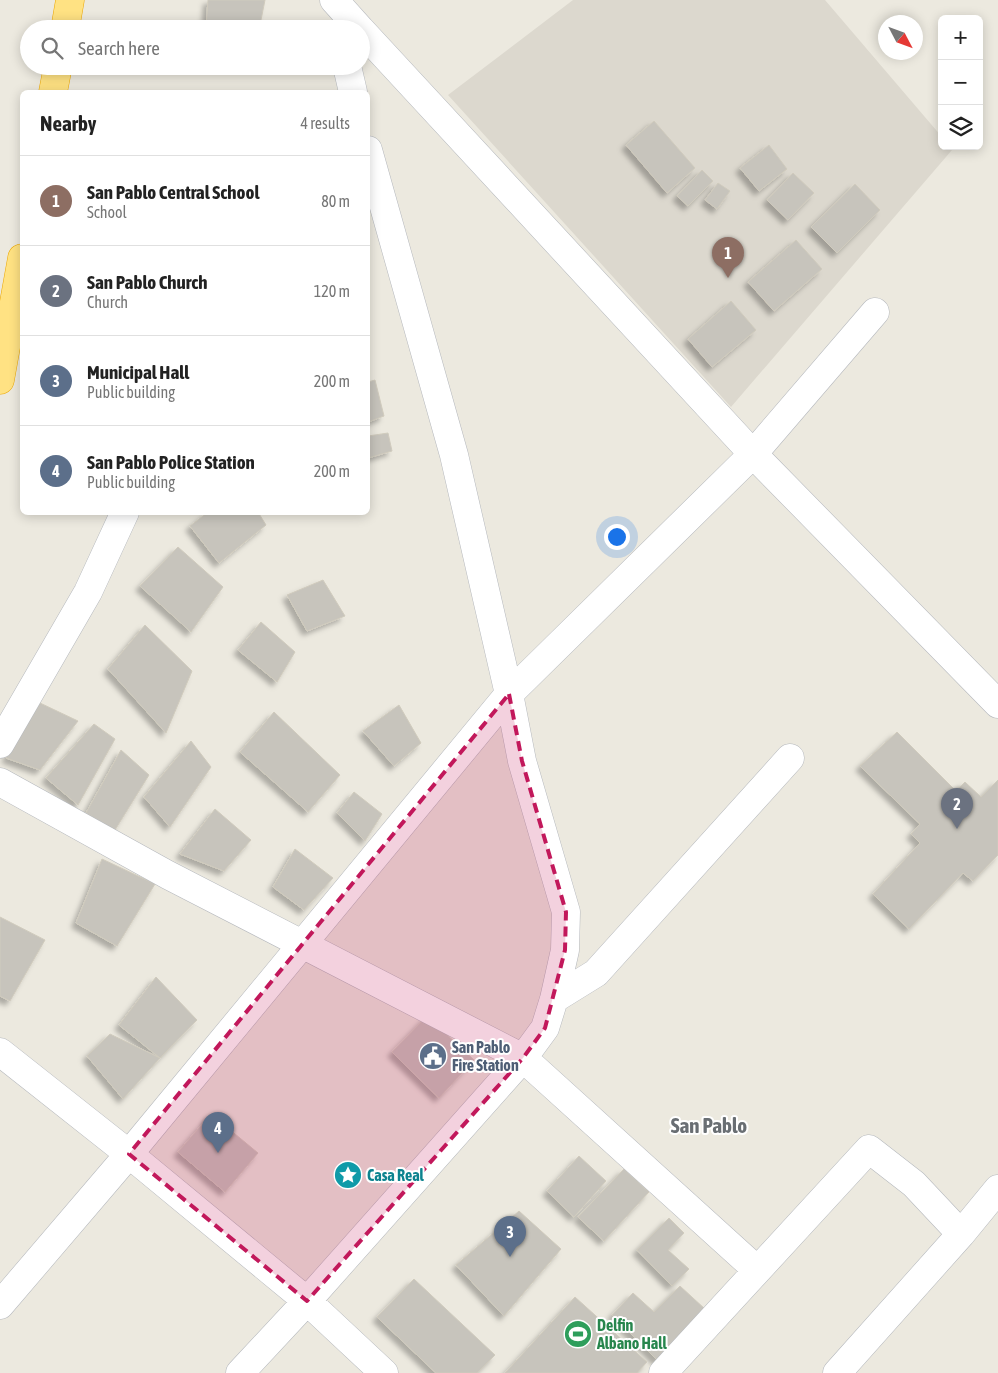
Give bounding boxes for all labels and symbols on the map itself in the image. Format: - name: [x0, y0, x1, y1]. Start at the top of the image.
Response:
- north arrow: [878, 15, 923, 60]
- pin: 1: [712, 237, 744, 278]
- your location: [604, 524, 630, 550]
- pin: 2: [941, 788, 973, 829]
- place label: San Pablo Fire Station: [452, 1038, 519, 1074]
- public building icon: San Pablo Fire Station: [418, 1041, 448, 1071]
- pin: 4: [202, 1112, 234, 1153]
- district label: San Pablo: [671, 1113, 747, 1137]
- place icon: Casa Real: [333, 1160, 363, 1190]
- place label: Casa Real: [367, 1166, 425, 1184]
- pin: 3: [494, 1216, 526, 1257]
- place label: Delfin Albano Hall: [596, 1316, 668, 1352]
- sports icon: Delfin Albano Hall: [563, 1319, 593, 1349]

